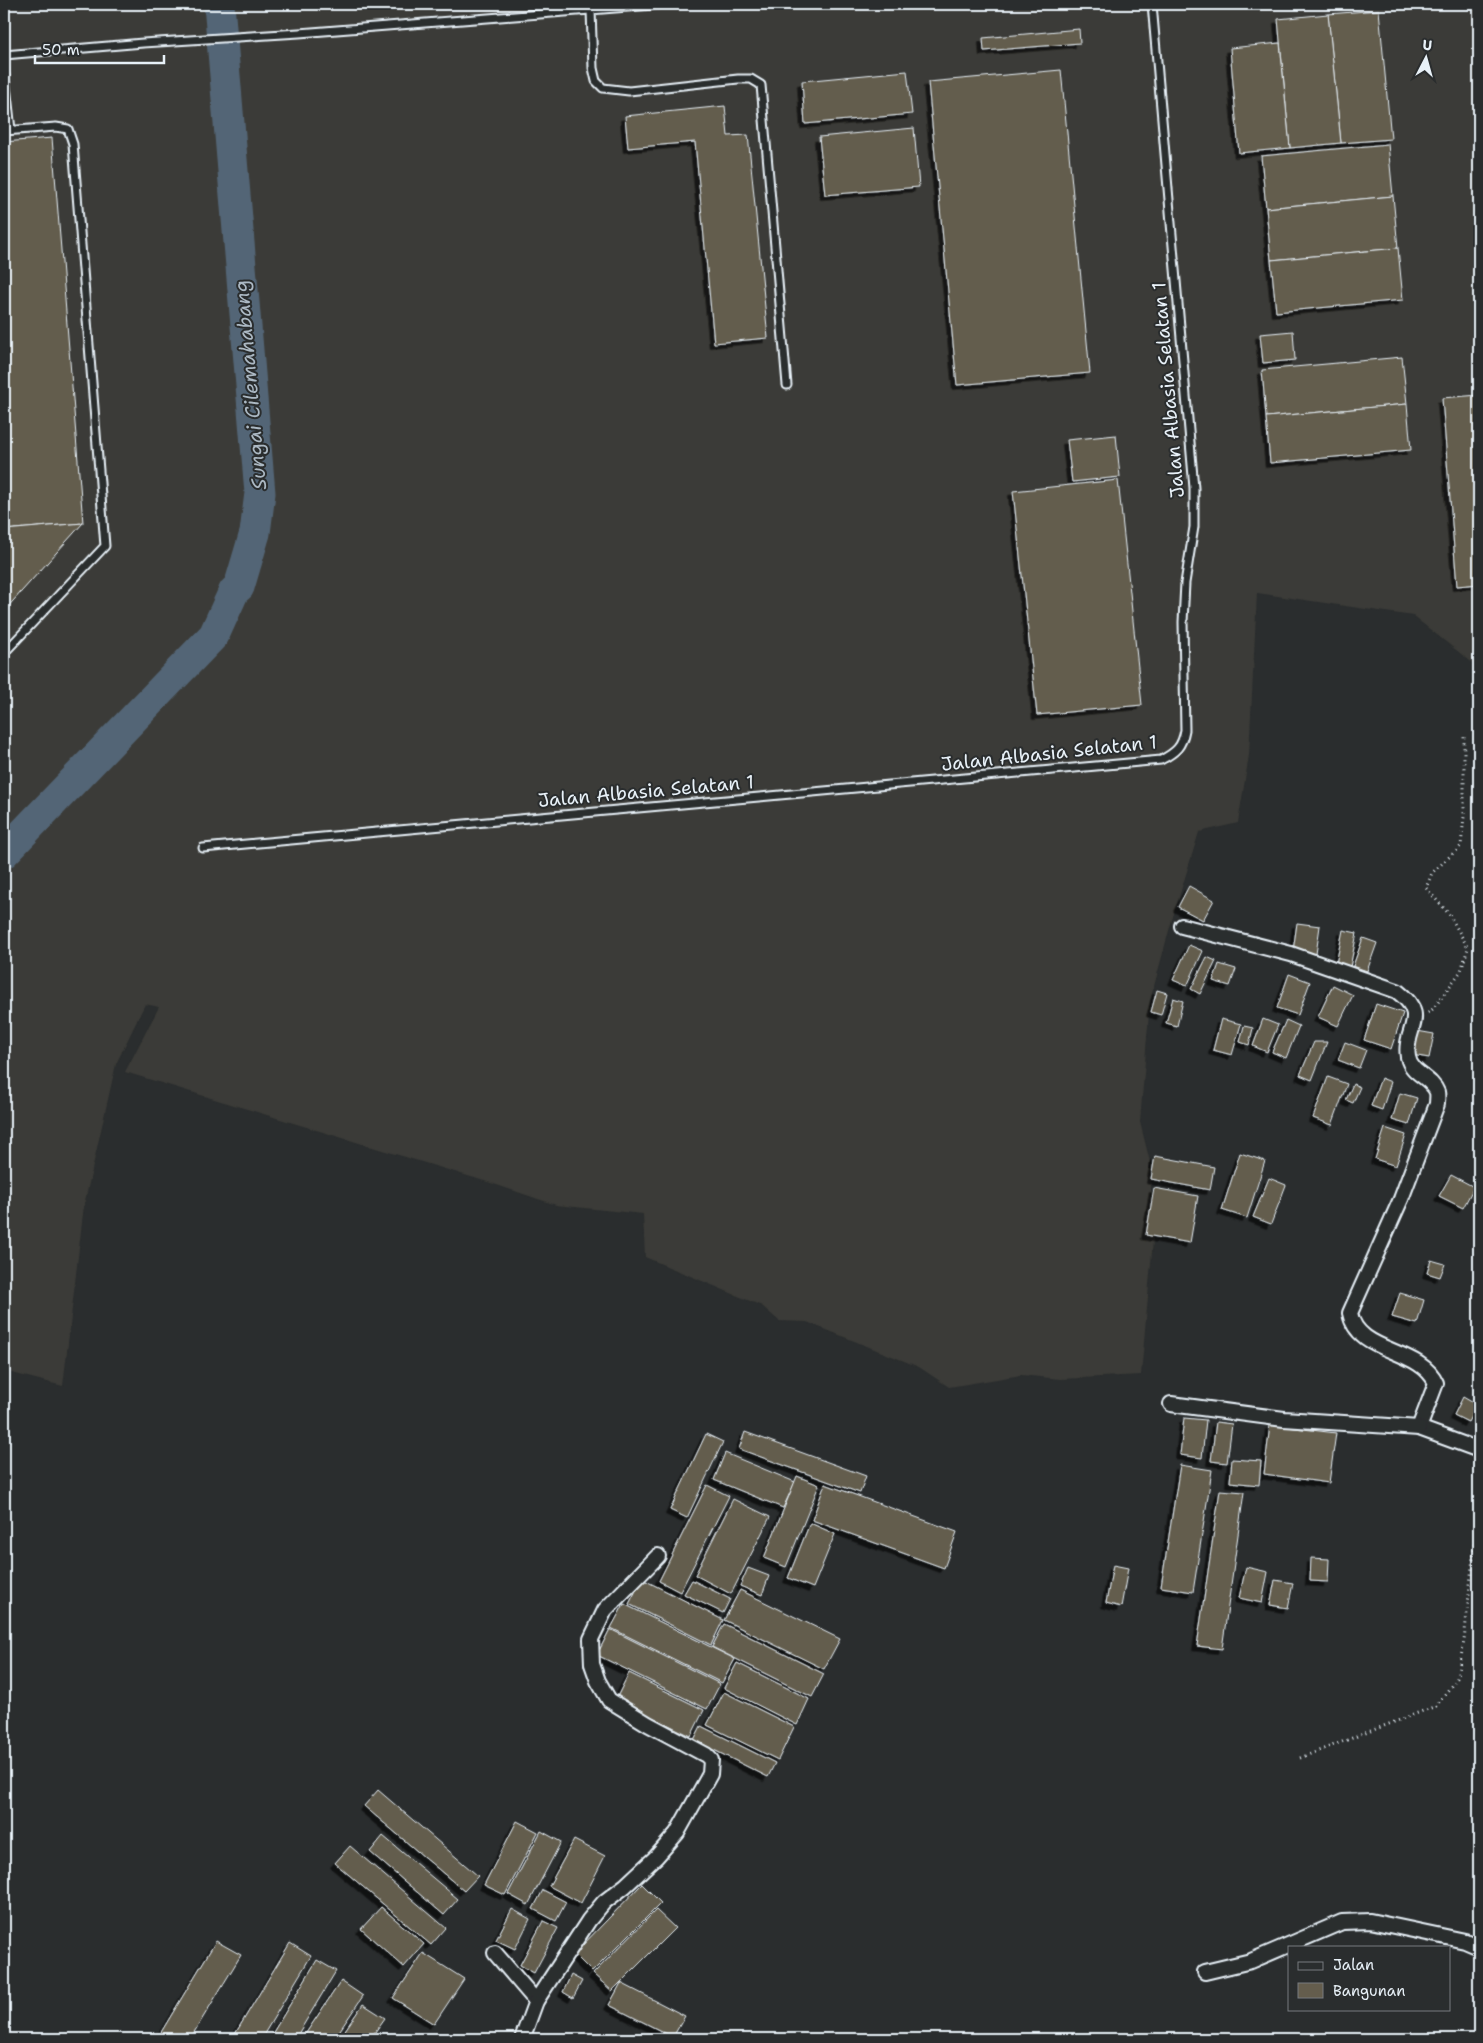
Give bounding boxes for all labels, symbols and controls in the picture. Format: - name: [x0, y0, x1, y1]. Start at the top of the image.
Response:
- scale bar: [35, 32, 164, 64]
- north arrow: [1400, 32, 1450, 82]
- text: U: [1422, 36, 1433, 55]
- text: 50 m: [42, 40, 80, 60]
- water label: Sungai Cilemahabang: [228, 279, 272, 491]
- street label: Jalan Albasia Selatan 1: [1146, 281, 1190, 499]
- street label: Jalan Albasia Selatan 1: [940, 729, 1158, 777]
- street label: Jalan Albasia Selatan 1: [537, 769, 755, 813]
- legend: [1288, 1946, 1450, 2010]
- text: Jalan: [1333, 1955, 1374, 1975]
- text: Bangunan: [1333, 1981, 1405, 2001]

